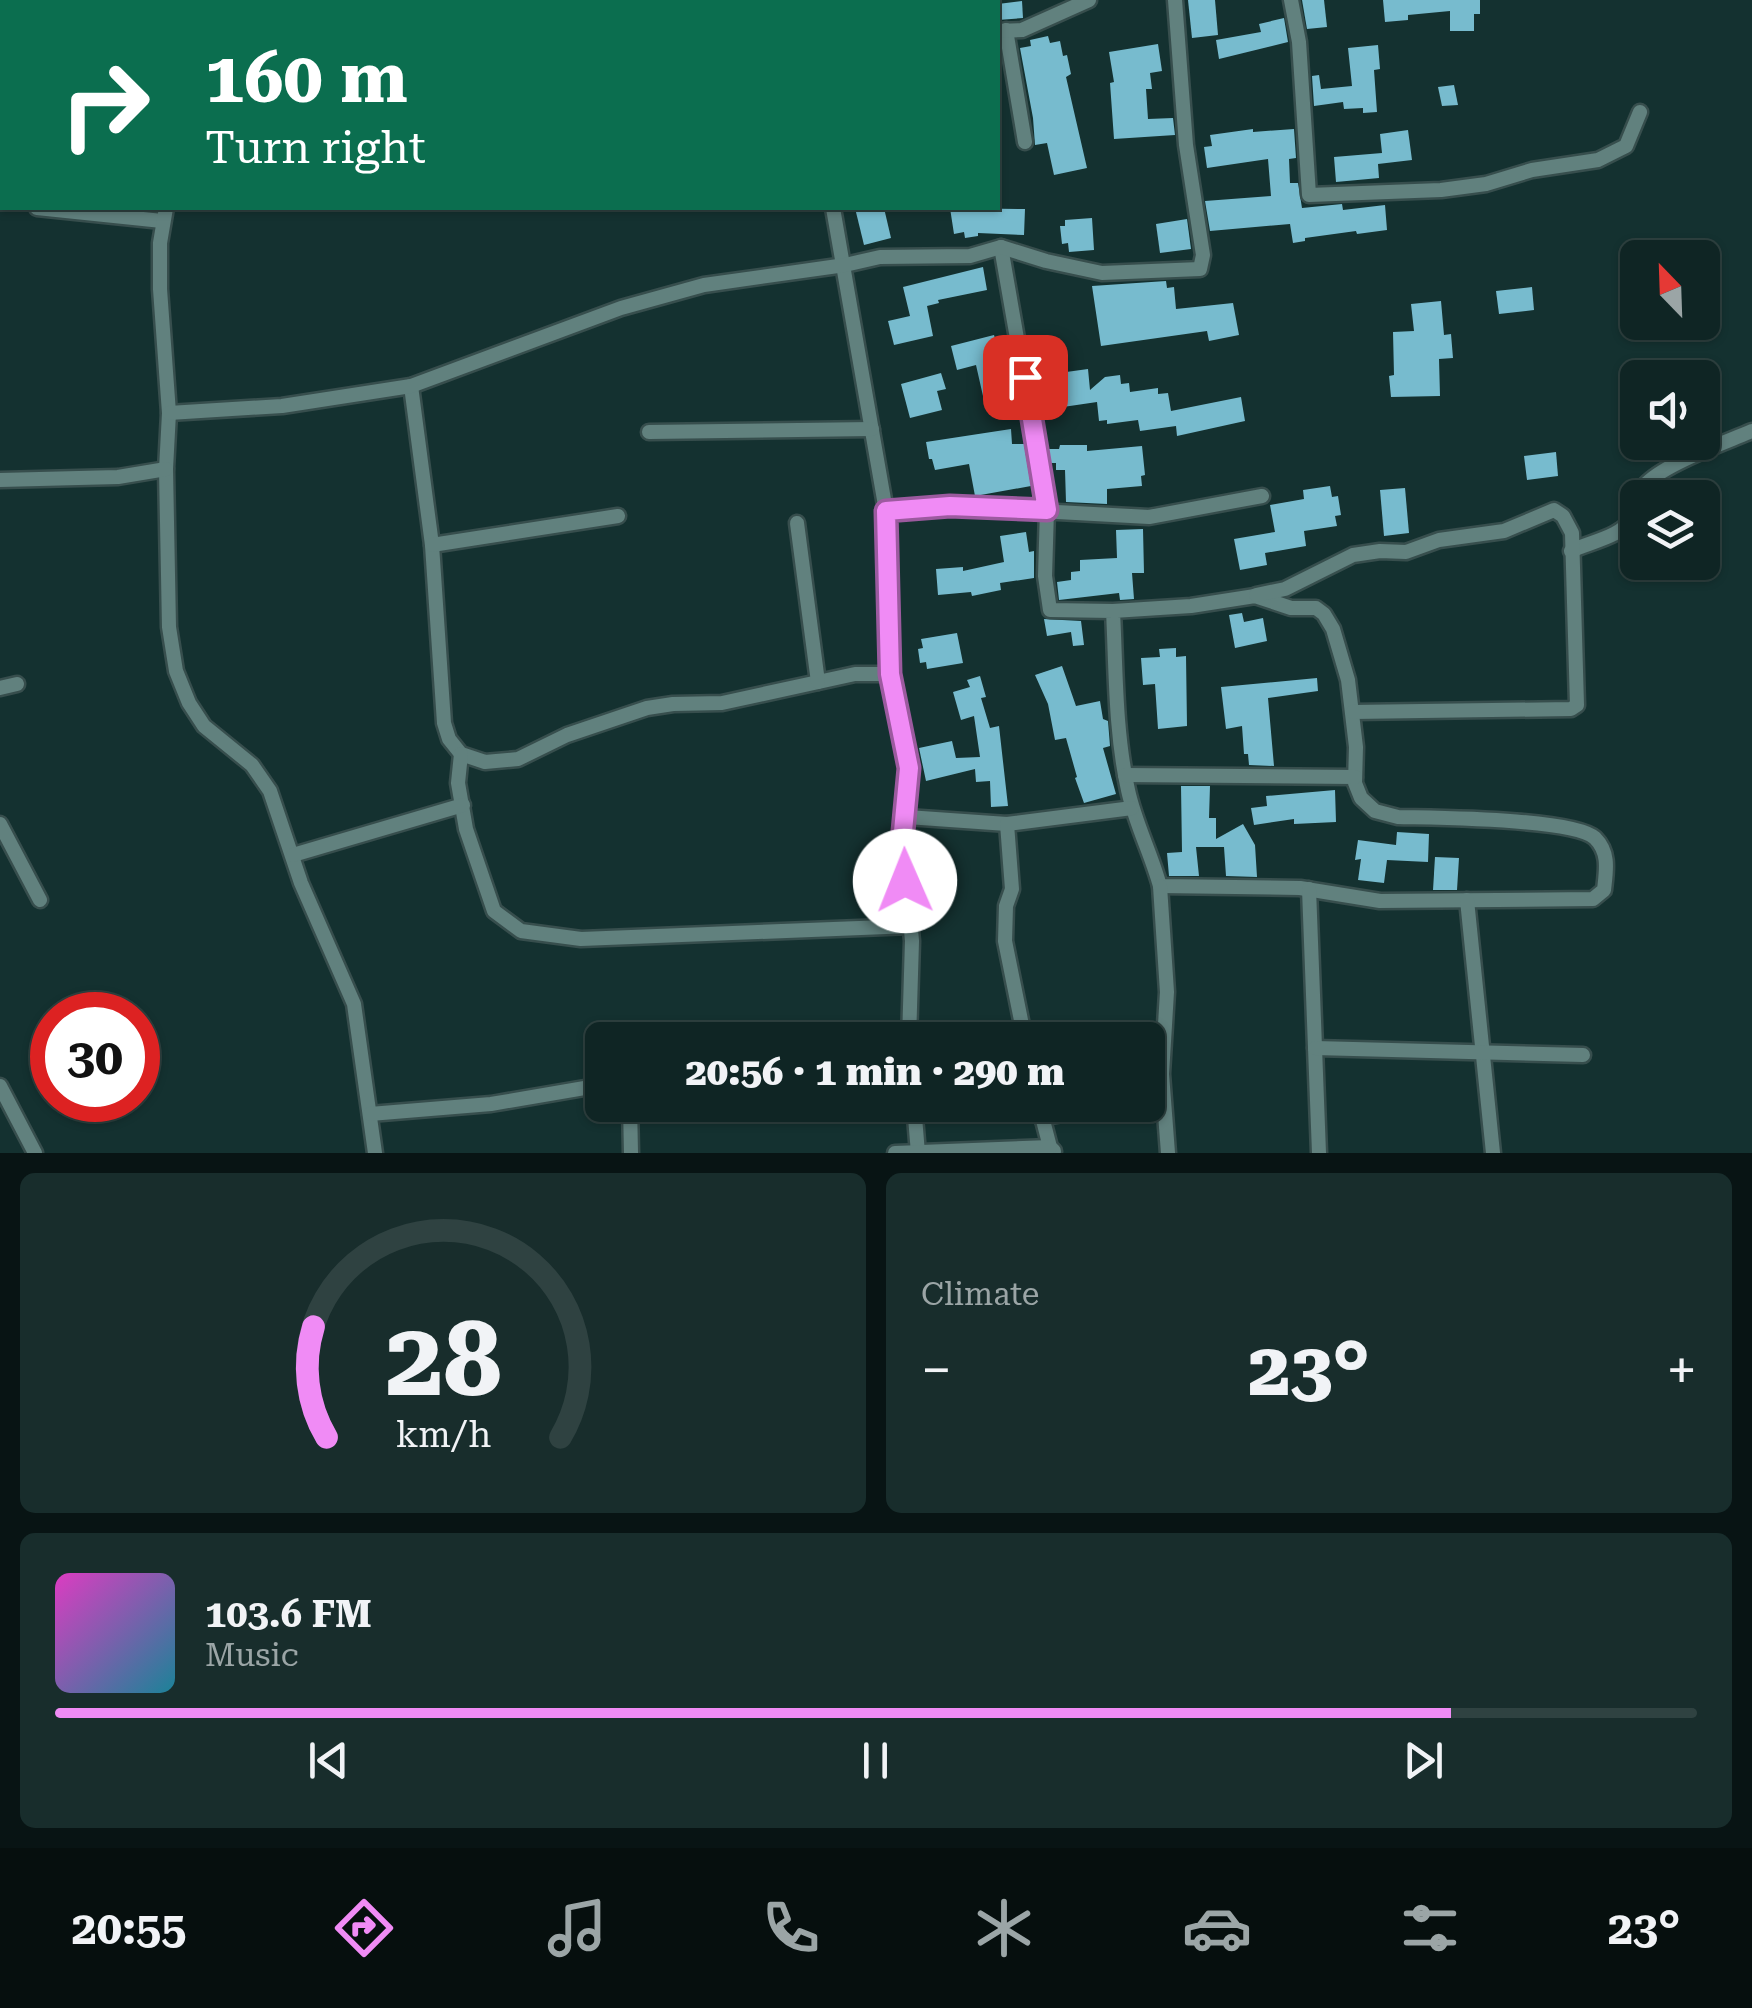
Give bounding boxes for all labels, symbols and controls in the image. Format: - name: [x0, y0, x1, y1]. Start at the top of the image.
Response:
- text: 160 m: [205, 37, 408, 119]
- icon: right: [40, 40, 170, 170]
- text: Turn right: [205, 121, 426, 174]
- north arrow: [1620, 240, 1720, 340]
- map controls: [1620, 240, 1720, 580]
- pin: [983, 335, 1068, 420]
- icon: arrive: [998, 350, 1053, 405]
- button: sound: [1620, 360, 1720, 460]
- button: layers: [1620, 480, 1720, 580]
- position arrow: [853, 829, 957, 933]
- speed limit sign: 30: [30, 992, 160, 1122]
- text: 20:56 · 1 min · 290 m: [685, 1050, 1065, 1094]
- text: Climate: [921, 1275, 1039, 1313]
- text: 28: [385, 1299, 501, 1420]
- text: 23°: [1248, 1325, 1370, 1413]
- text: −: [921, 1338, 952, 1402]
- text: +: [1666, 1338, 1697, 1402]
- text: km/h: [395, 1414, 491, 1456]
- text: 103.6 FM: [205, 1592, 372, 1636]
- text: Music: [205, 1636, 299, 1674]
- icon: previous: [301, 1733, 356, 1788]
- icon: pause: [848, 1733, 903, 1788]
- icon: next: [1396, 1733, 1451, 1788]
- icon: directions: [329, 1893, 399, 1963]
- icon: music: [542, 1893, 612, 1963]
- icon: phone: [756, 1893, 826, 1963]
- icon: climate: [969, 1893, 1039, 1963]
- icon: car: [1182, 1893, 1252, 1963]
- icon: filters: [1395, 1893, 1465, 1963]
- text: 20:55: [72, 1902, 186, 1955]
- text: 23°: [1608, 1902, 1680, 1955]

